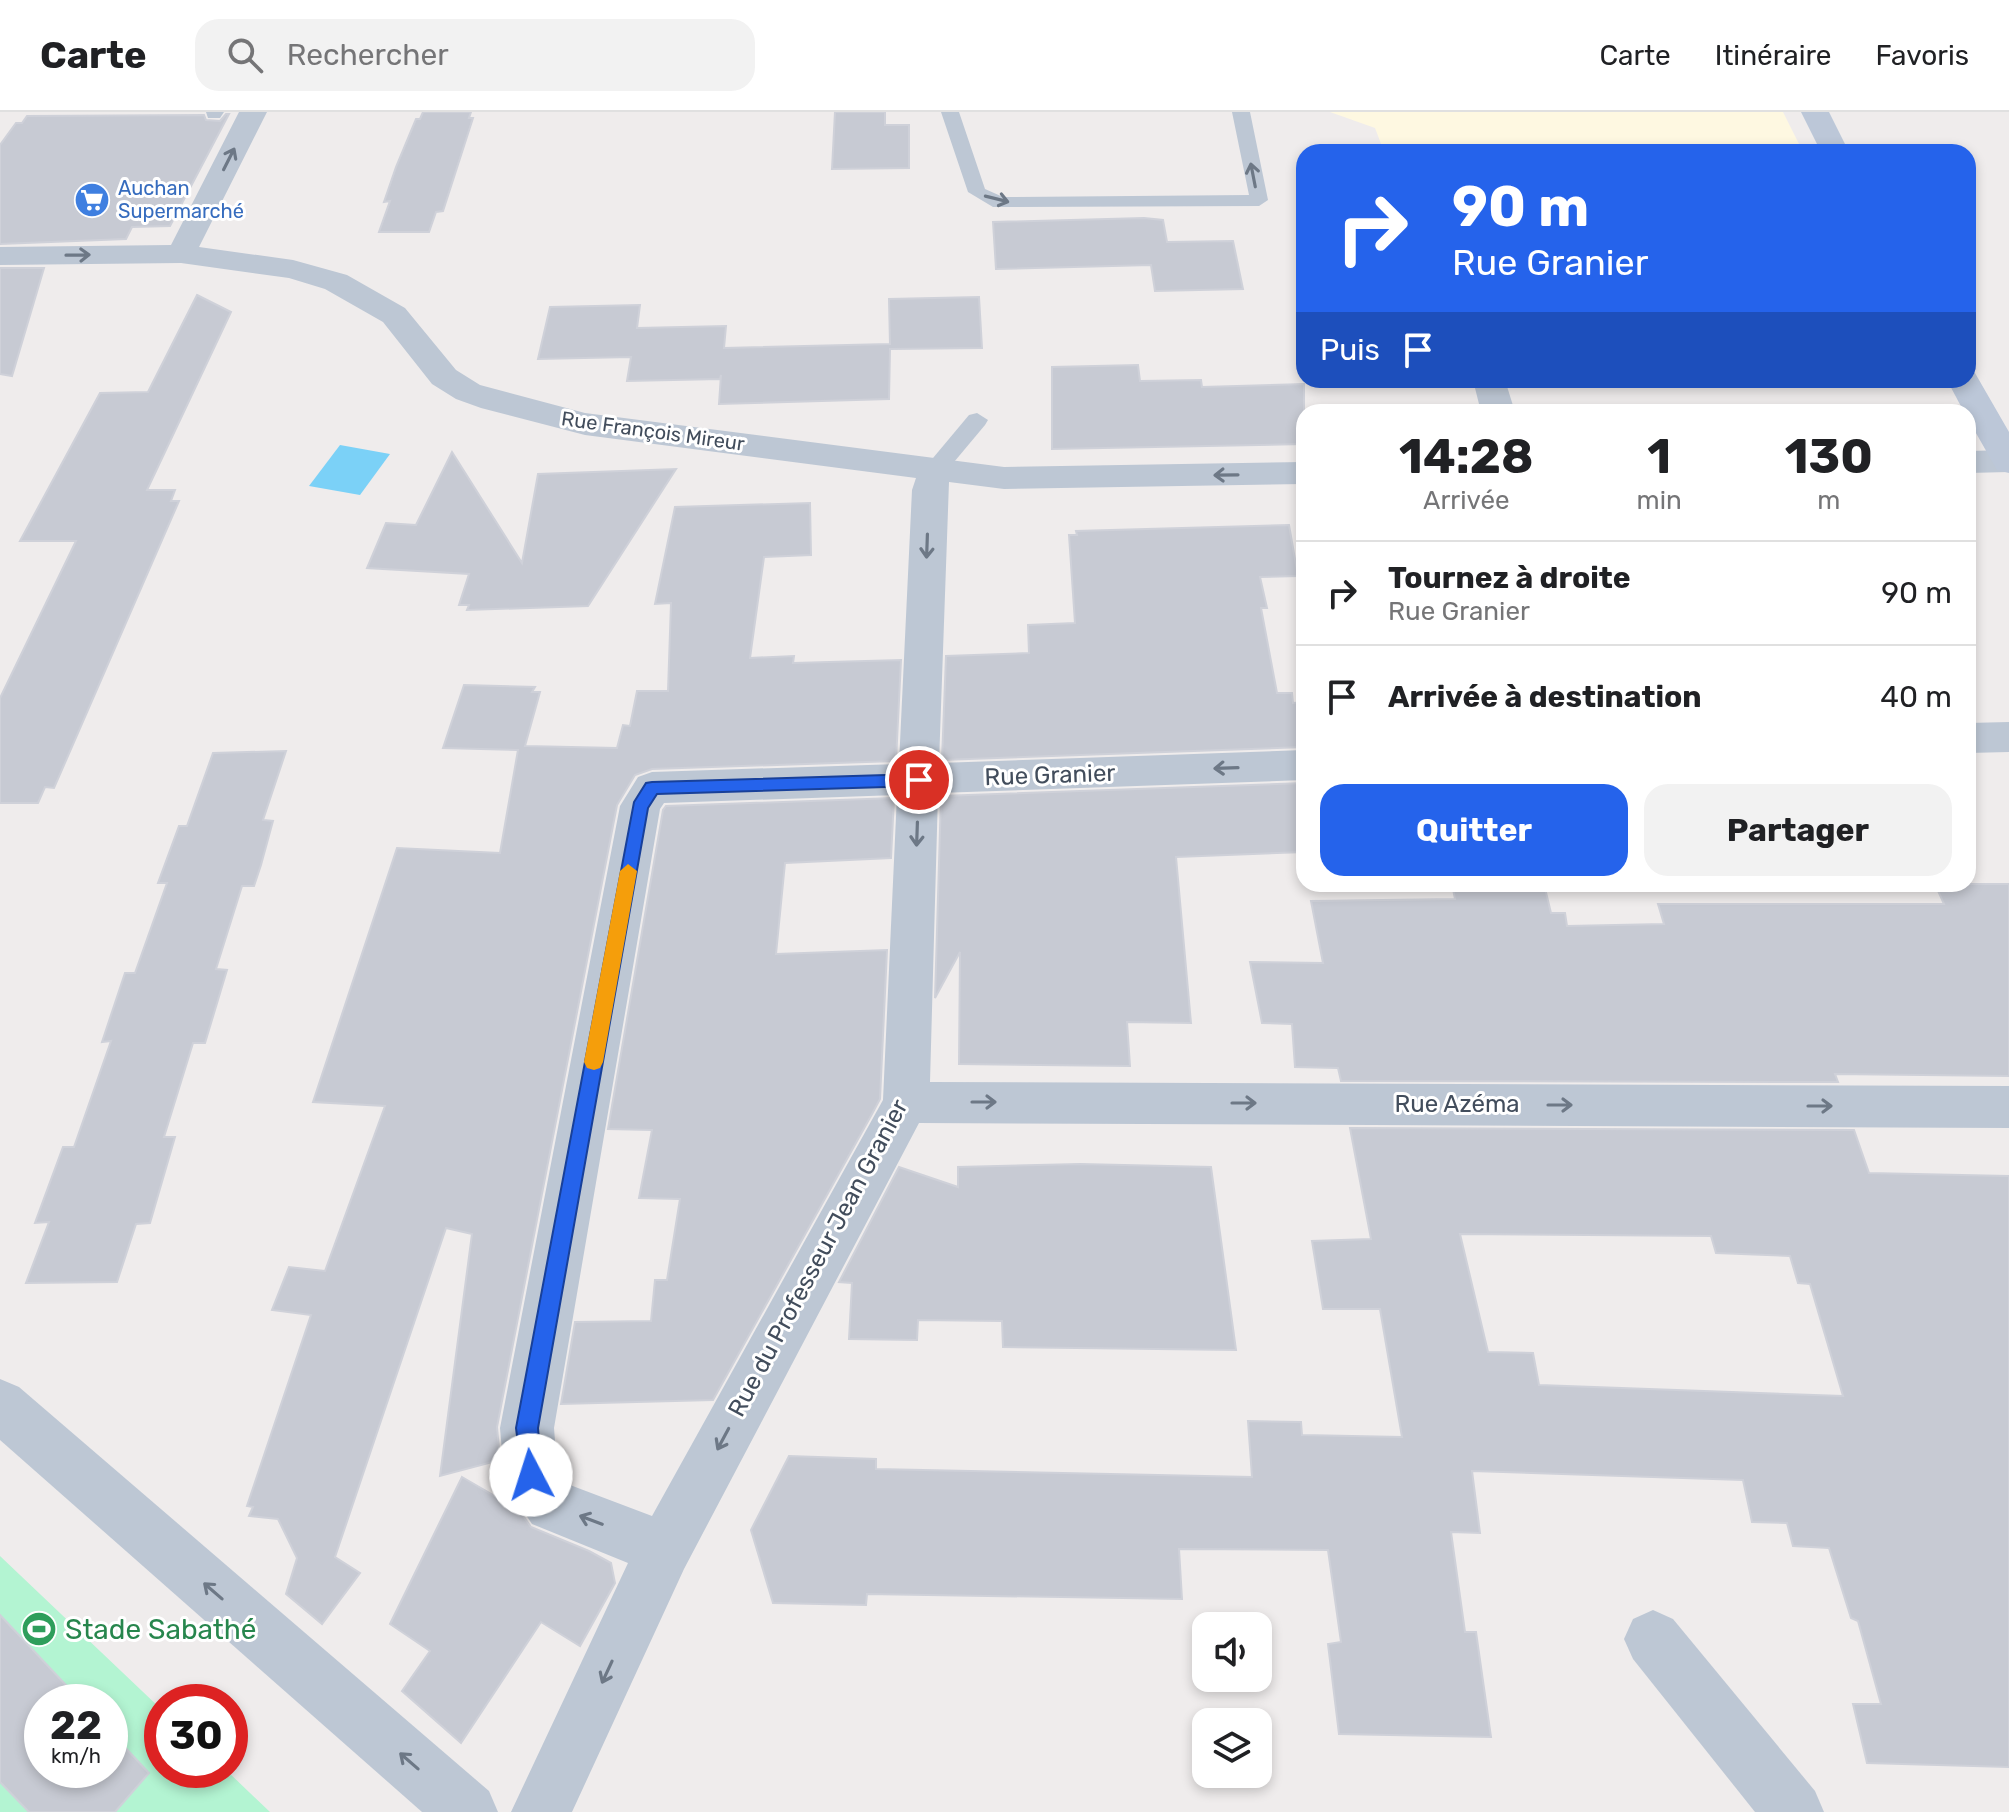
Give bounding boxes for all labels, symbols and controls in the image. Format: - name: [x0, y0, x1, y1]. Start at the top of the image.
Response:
- search box: [195, 19, 755, 91]
- text: Carte: [40, 32, 147, 78]
- icon: search: [223, 33, 267, 77]
- text: Rechercher: [287, 37, 449, 73]
- text: Carte: [1599, 39, 1671, 72]
- text: Itinéraire: [1715, 39, 1832, 72]
- text: Favoris: [1876, 39, 1969, 72]
- one-way arrow: [222, 147, 237, 171]
- one-way arrow: [1245, 163, 1260, 188]
- text: 90 m: [1452, 174, 1589, 240]
- place label: Auchan Supermarché: [118, 176, 244, 223]
- icon: right: [1320, 176, 1424, 280]
- supermarket icon: Auchan Supermarché: [73, 181, 111, 219]
- one-way arrow: [984, 192, 1009, 207]
- text: Rue Granier: [1452, 241, 1648, 284]
- one-way arrow: [64, 247, 91, 263]
- icon: arrive: [1396, 328, 1440, 372]
- text: Puis: [1320, 332, 1380, 368]
- street label: Rue François Mireur: [560, 406, 746, 456]
- text: 14:28: [1399, 428, 1533, 485]
- text: 1: [1647, 428, 1671, 485]
- text: 130: [1785, 428, 1873, 485]
- one-way arrow: [1213, 467, 1240, 482]
- text: Arrivée: [1423, 485, 1510, 516]
- text: min: [1637, 485, 1682, 516]
- text: m: [1817, 485, 1840, 516]
- one-way arrow: [919, 532, 934, 559]
- text: Tournez à droite: [1388, 560, 1631, 596]
- icon: right: [1320, 571, 1364, 615]
- text: 90 m: [1881, 575, 1952, 611]
- text: Rue Granier: [1388, 596, 1530, 627]
- icon: arrive: [1320, 675, 1364, 719]
- text: Arrivée à destination: [1388, 679, 1702, 715]
- text: 40 m: [1880, 679, 1952, 715]
- pin: [885, 746, 953, 814]
- icon: arrive: [897, 758, 941, 802]
- street label: Rue Granier: [984, 759, 1116, 791]
- one-way arrow: [1213, 760, 1240, 775]
- button: Quitter: [1320, 784, 1628, 876]
- button: Partager: [1644, 784, 1952, 876]
- one-way arrow: [910, 820, 925, 847]
- street label: Rue Azéma: [1394, 1090, 1520, 1118]
- one-way arrow: [970, 1094, 997, 1110]
- street label: Rue du Professeur Jean Granier: [722, 1095, 914, 1421]
- one-way arrow: [1230, 1095, 1257, 1111]
- one-way arrow: [1546, 1097, 1573, 1113]
- one-way arrow: [1806, 1098, 1833, 1114]
- one-way arrow: [715, 1427, 731, 1450]
- position arrow: [489, 1433, 573, 1517]
- one-way arrow: [579, 1512, 604, 1527]
- one-way arrow: [203, 1582, 224, 1600]
- sports icon: Stade Sabathé: [20, 1610, 58, 1648]
- map controls: [1192, 1612, 1272, 1788]
- button: sound: [1192, 1612, 1272, 1692]
- place label: Stade Sabathé: [65, 1613, 257, 1646]
- one-way arrow: [599, 1659, 614, 1683]
- speed limit sign: 30: [144, 1684, 248, 1788]
- text: 22: [50, 1702, 102, 1749]
- button: layers: [1192, 1708, 1272, 1788]
- text: km/h: [51, 1744, 101, 1768]
- one-way arrow: [400, 1752, 420, 1770]

